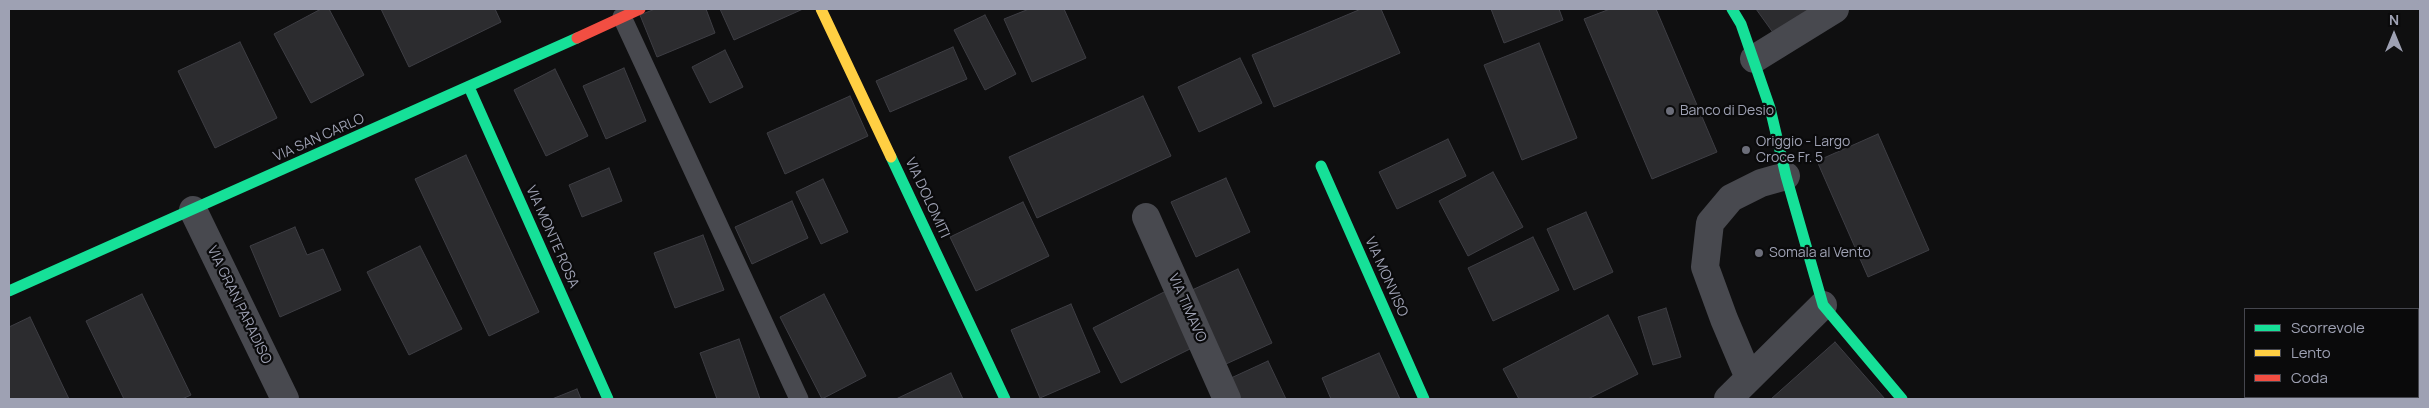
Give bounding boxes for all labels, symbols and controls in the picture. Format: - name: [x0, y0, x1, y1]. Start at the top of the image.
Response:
- north arrow: [2369, 10, 2419, 60]
- text: N: [2389, 10, 2399, 29]
- place label: Banco di Desio: [1680, 103, 1774, 119]
- marker: Banco di Desio: [1664, 105, 1676, 117]
- street label: VIA SAN CARLO: [271, 110, 367, 166]
- place label: Origgio - Largo Croce Fr. 5: [1756, 134, 1850, 166]
- marker: Origgio - Largo Croce Fr. 5: [1740, 144, 1752, 156]
- street label: VIA DOLOMITI: [901, 155, 953, 241]
- street label: VIA MONTE ROSA: [522, 183, 582, 291]
- street label: VIA MONVISO: [1361, 235, 1411, 319]
- street label: VIA GRAN PARADISO: [203, 243, 275, 367]
- place label: Somala al Vento: [1769, 245, 1871, 261]
- marker: Somala al Vento: [1753, 247, 1765, 259]
- street label: VIA TIMAVO: [1164, 271, 1210, 345]
- legend: [2244, 308, 2419, 398]
- text: Scorrevole: [2291, 317, 2365, 338]
- text: Lento: [2291, 342, 2331, 363]
- text: Coda: [2291, 367, 2328, 388]

